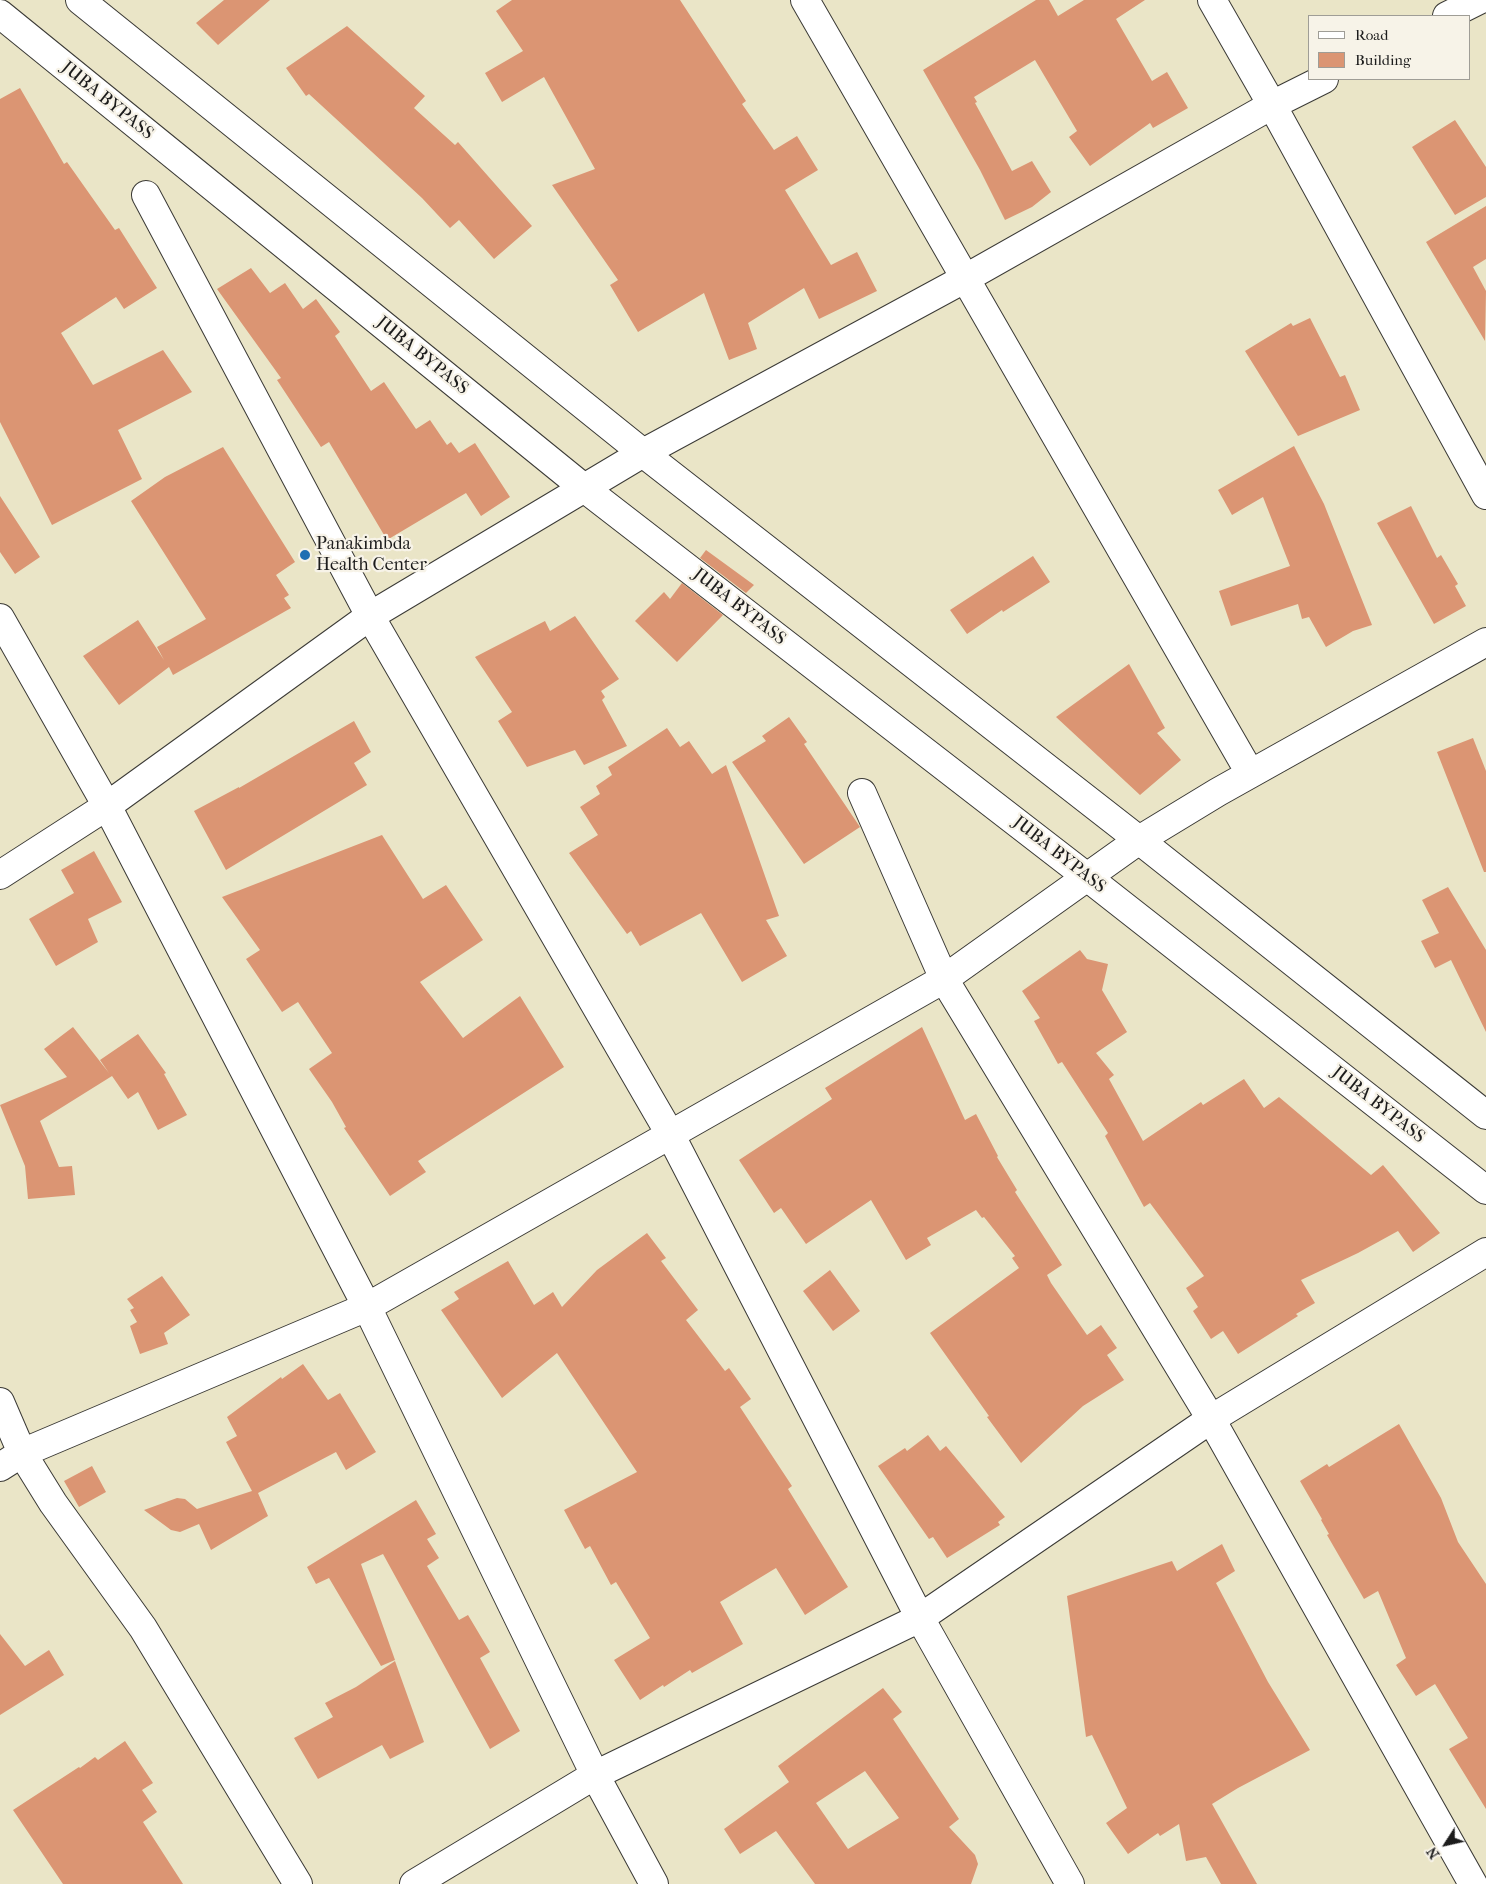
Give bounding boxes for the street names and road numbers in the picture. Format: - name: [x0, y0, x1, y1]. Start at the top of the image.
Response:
- street label: JUBA BYPASS: [56, 57, 158, 145]
- street label: JUBA BYPASS: [371, 312, 473, 400]
- street label: JUBA BYPASS: [688, 564, 790, 650]
- street label: JUBA BYPASS: [1008, 812, 1110, 898]
- street label: JUBA BYPASS: [1327, 1062, 1429, 1148]

